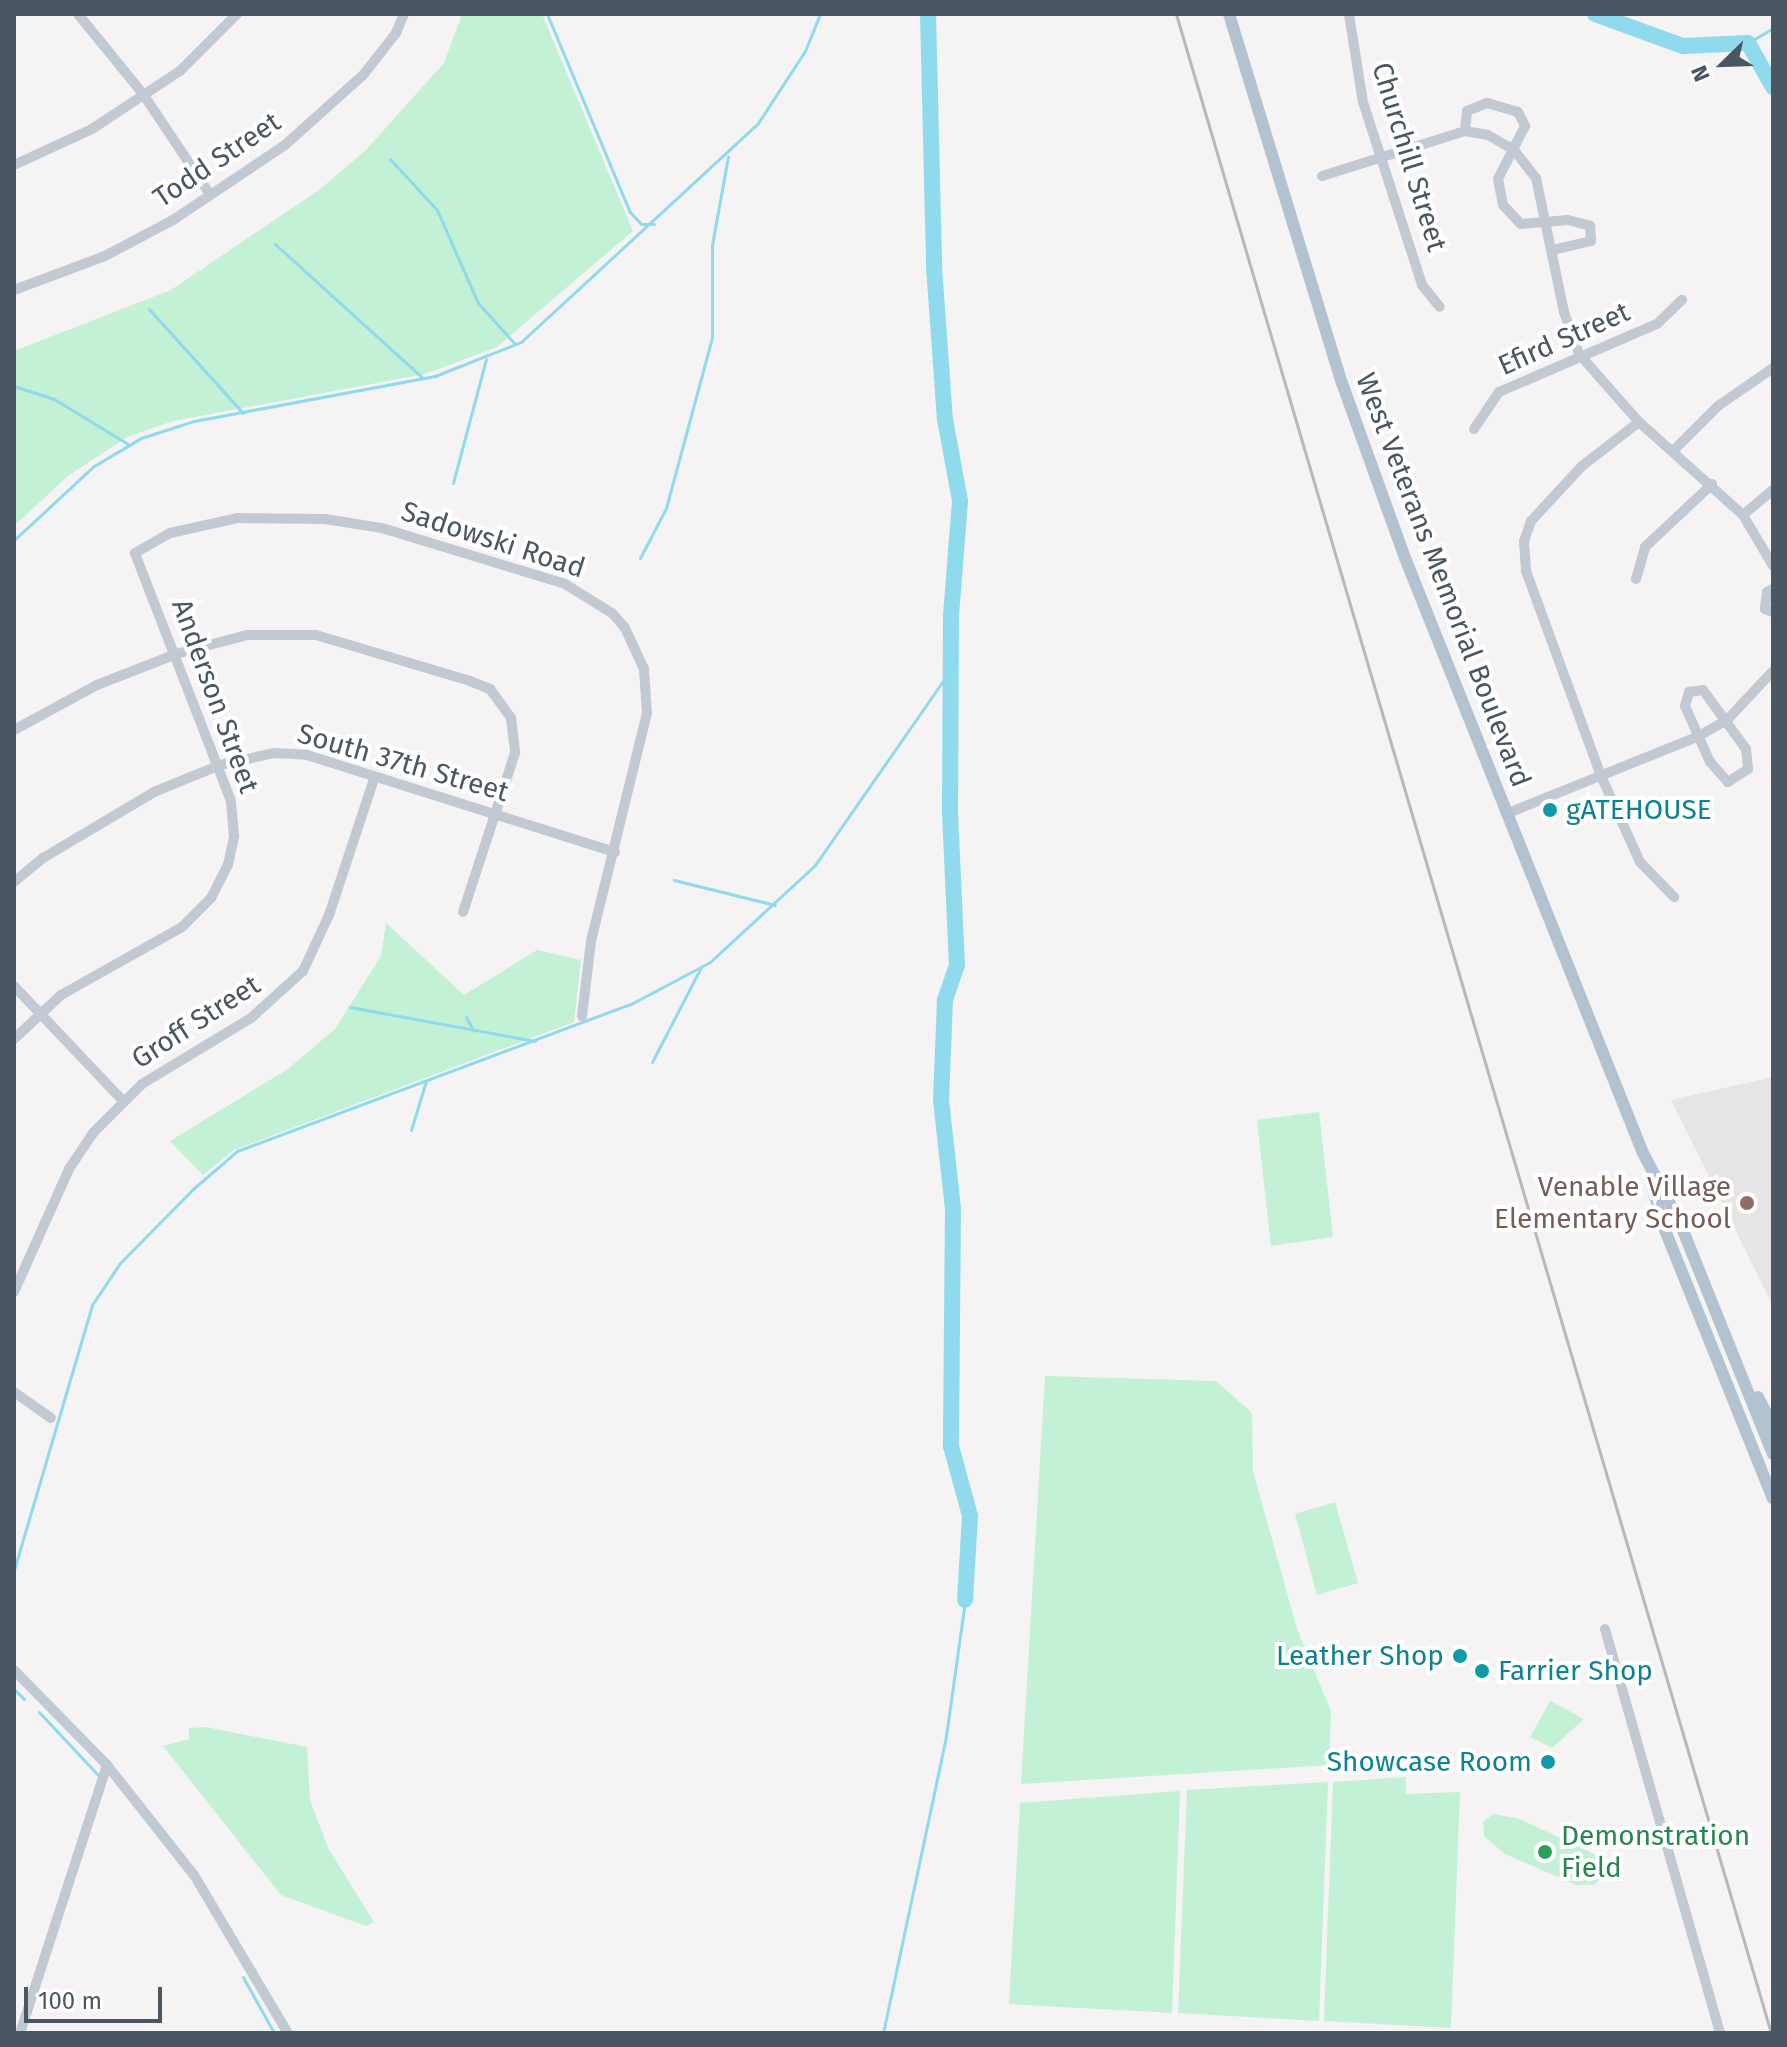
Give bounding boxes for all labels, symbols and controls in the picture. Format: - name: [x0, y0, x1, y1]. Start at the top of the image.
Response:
- north arrow: [1683, 24, 1763, 104]
- street label: Churchill Street: [1364, 59, 1454, 255]
- text: N: [1685, 62, 1716, 86]
- street label: Todd Street: [147, 105, 287, 215]
- street label: Efird Street: [1493, 295, 1635, 383]
- street label: West Veterans Memorial Boulevard: [1348, 368, 1538, 792]
- street label: Sadowski Road: [397, 495, 589, 585]
- street label: Anderson Street: [164, 594, 266, 798]
- street label: South 37th Street: [294, 717, 512, 809]
- place label: gATEHOUSE: [1566, 793, 1712, 827]
- marker: gATEHOUSE: [1541, 801, 1559, 819]
- street label: Groff Street: [126, 968, 266, 1076]
- place label: Venable Village Elementary School: [1494, 1170, 1731, 1236]
- marker: Venable Village Elementary School: [1738, 1194, 1756, 1212]
- place label: Leather Shop: [1276, 1639, 1444, 1673]
- marker: Leather Shop: [1451, 1647, 1469, 1665]
- place label: Farrier Shop: [1498, 1654, 1653, 1688]
- marker: Farrier Shop: [1473, 1662, 1491, 1680]
- place label: Showcase Room: [1327, 1745, 1532, 1779]
- marker: Showcase Room: [1539, 1753, 1557, 1771]
- place label: Demonstration Field: [1561, 1819, 1750, 1885]
- marker: Demonstration Field: [1536, 1843, 1554, 1861]
- scale bar: [28, 1971, 166, 2021]
- text: 100 m: [38, 1987, 102, 2015]

